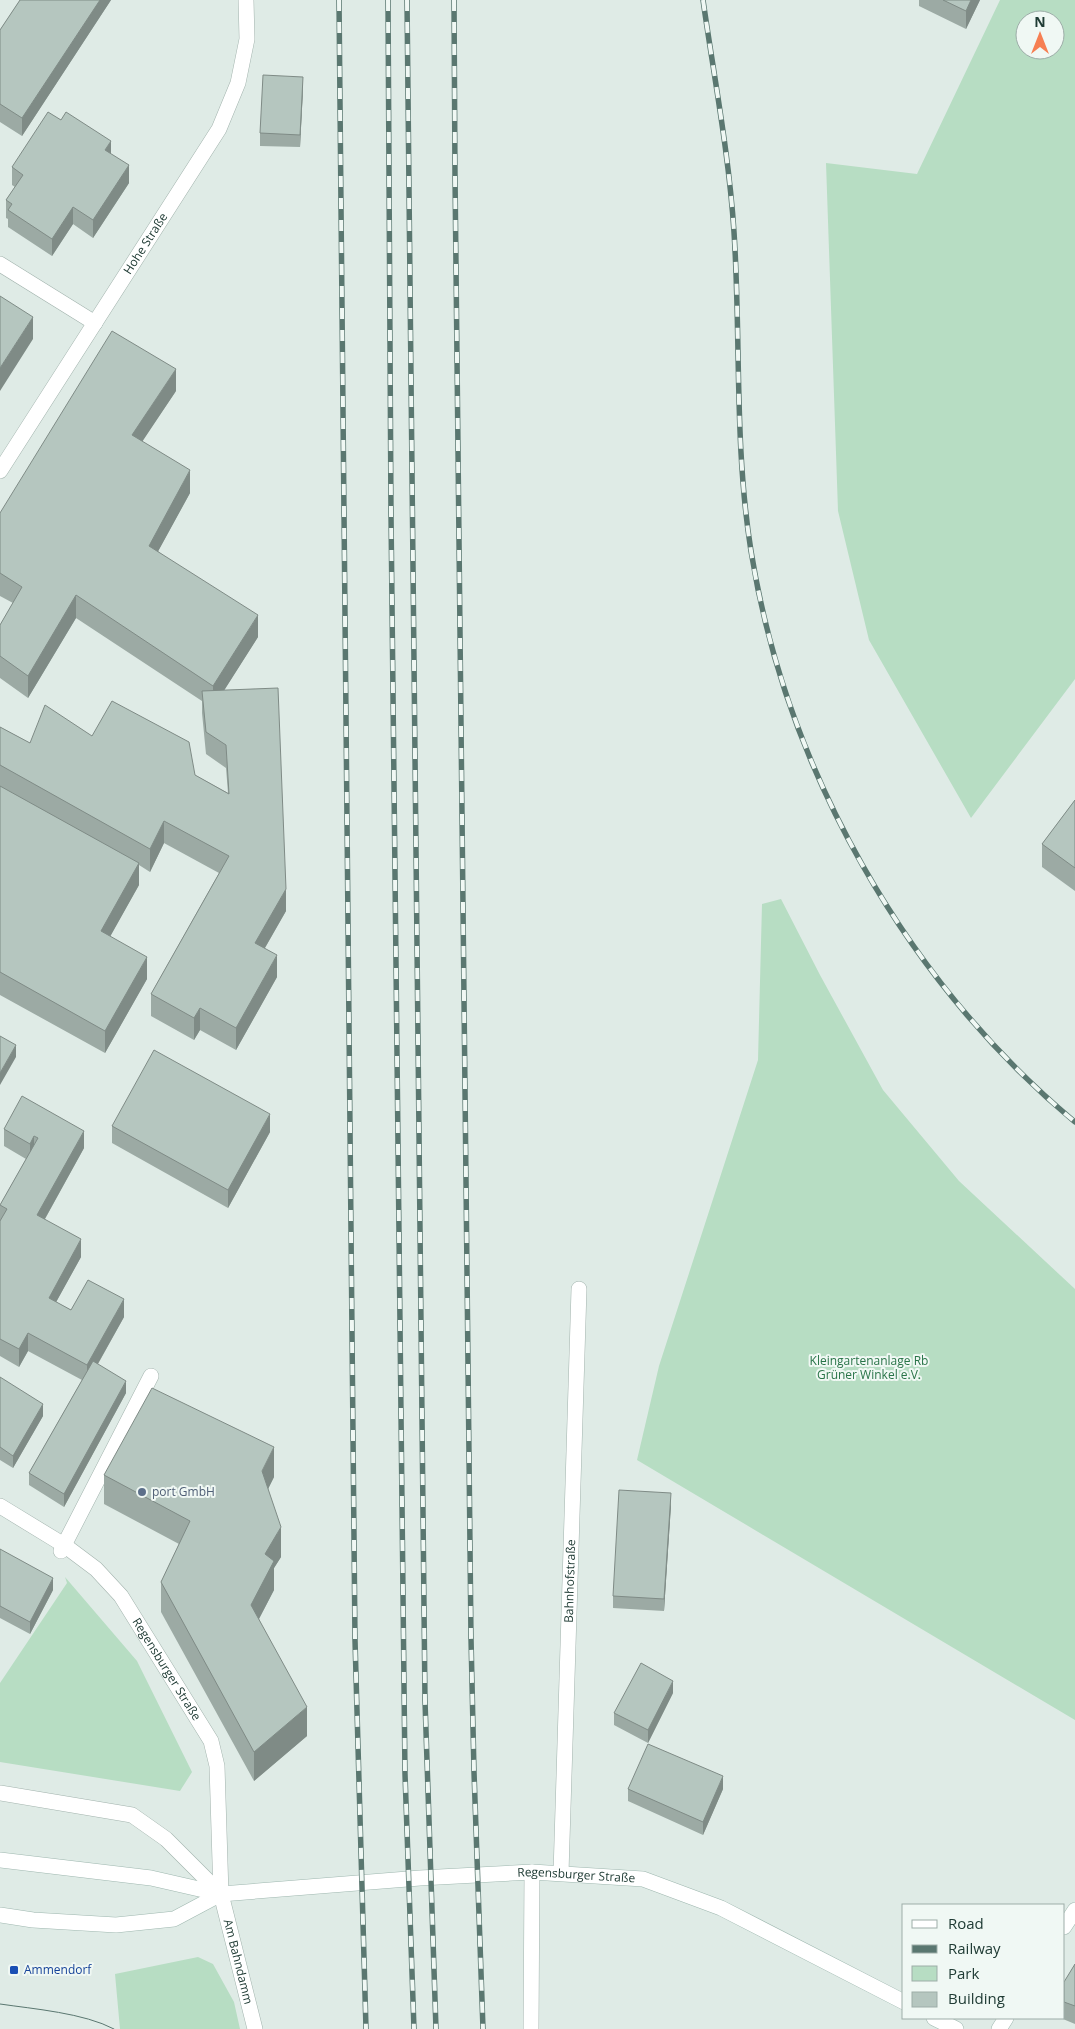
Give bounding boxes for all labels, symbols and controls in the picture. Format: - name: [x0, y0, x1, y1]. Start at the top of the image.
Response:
- north arrow: [1015, 10, 1065, 60]
- text: N: [1034, 12, 1046, 31]
- street label: Hohe Straße: [119, 209, 171, 277]
- park label: Kleingartenanlage Rb Grüner Winkel e.V.: [810, 1352, 928, 1383]
- place label: port GmbH: [152, 1483, 215, 1500]
- marker: port GmbH: [136, 1486, 148, 1498]
- street label: Bahnhofstraße: [560, 1539, 579, 1623]
- street label: Regensburger Straße: [129, 1614, 205, 1724]
- street label: Regensburger Straße: [517, 1863, 636, 1887]
- legend: [902, 1904, 1065, 2019]
- text: Road: [948, 1913, 984, 1933]
- street label: Am Bahndamm: [220, 1917, 257, 2006]
- text: Railway: [948, 1938, 1001, 1958]
- place label: Ammendorf: [24, 1961, 92, 1978]
- text: Park: [948, 1963, 979, 1983]
- marker: Ammendorf: [8, 1964, 20, 1976]
- text: Building: [948, 1988, 1005, 2008]

